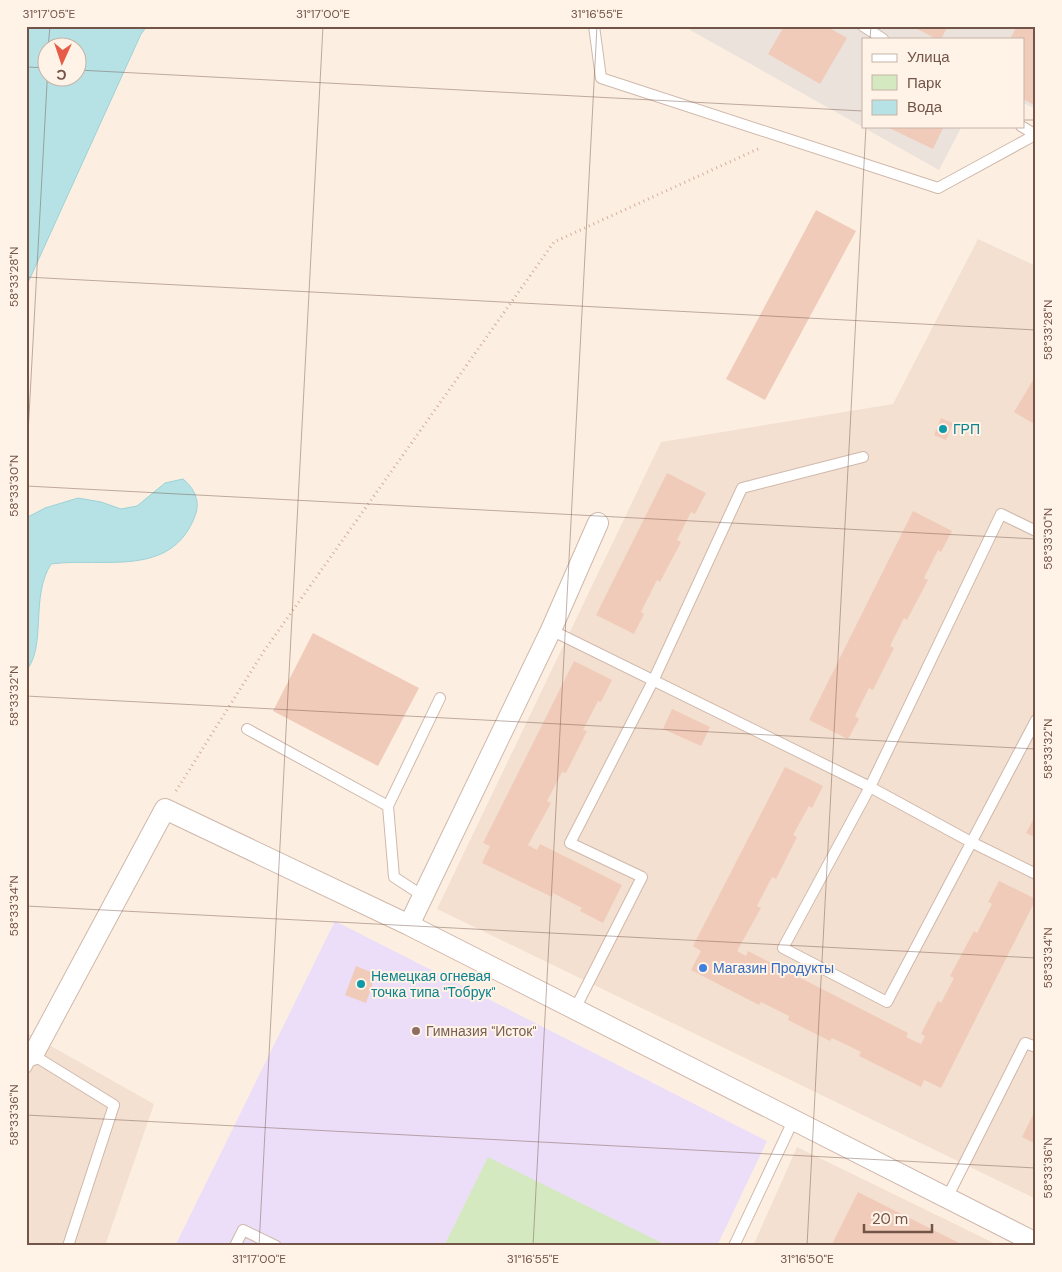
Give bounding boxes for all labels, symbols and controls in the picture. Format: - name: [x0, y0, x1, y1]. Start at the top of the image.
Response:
- text: 31°17'05"E: [23, 6, 76, 22]
- text: 31°17'00"E: [296, 6, 350, 22]
- text: 31°16'55"E: [571, 6, 623, 22]
- north arrow: [38, 38, 88, 88]
- legend: [862, 38, 1024, 128]
- text: Улица: [907, 47, 950, 67]
- text: С: [56, 66, 67, 84]
- text: Парк: [907, 73, 941, 93]
- text: Вода: [907, 97, 943, 117]
- text: 58°33'28"N: [6, 247, 22, 307]
- text: 58°33'28"N: [1040, 300, 1056, 360]
- place label: ГРП: [953, 420, 980, 438]
- marker: ГРП: [937, 423, 949, 435]
- text: 58°33'30"N: [6, 455, 22, 517]
- text: 58°33'30"N: [1040, 508, 1056, 570]
- text: 58°33'32"N: [6, 666, 22, 726]
- text: 58°33'32"N: [1040, 719, 1056, 779]
- text: 58°33'34"N: [6, 876, 22, 937]
- text: 58°33'34"N: [1040, 928, 1056, 989]
- place label: Магазин Продукты: [713, 959, 834, 977]
- marker: Магазин Продукты: [697, 962, 709, 974]
- place label: Немецкая огневая точка типа "Тобрук": [371, 967, 495, 1001]
- marker: Немецкая огневая точка типа "Тобрук": [355, 978, 367, 990]
- place label: Гимназия "Исток": [426, 1022, 537, 1040]
- marker: Гимназия "Исток": [410, 1025, 422, 1037]
- text: 58°33'36"N: [6, 1084, 22, 1146]
- text: 58°33'36"N: [1040, 1137, 1056, 1199]
- scale bar: [864, 1202, 932, 1234]
- text: 20 m: [872, 1209, 908, 1229]
- text: 31°17'00"E: [232, 1251, 286, 1267]
- text: 31°16'55"E: [507, 1251, 559, 1267]
- text: 31°16'50"E: [780, 1251, 834, 1267]

